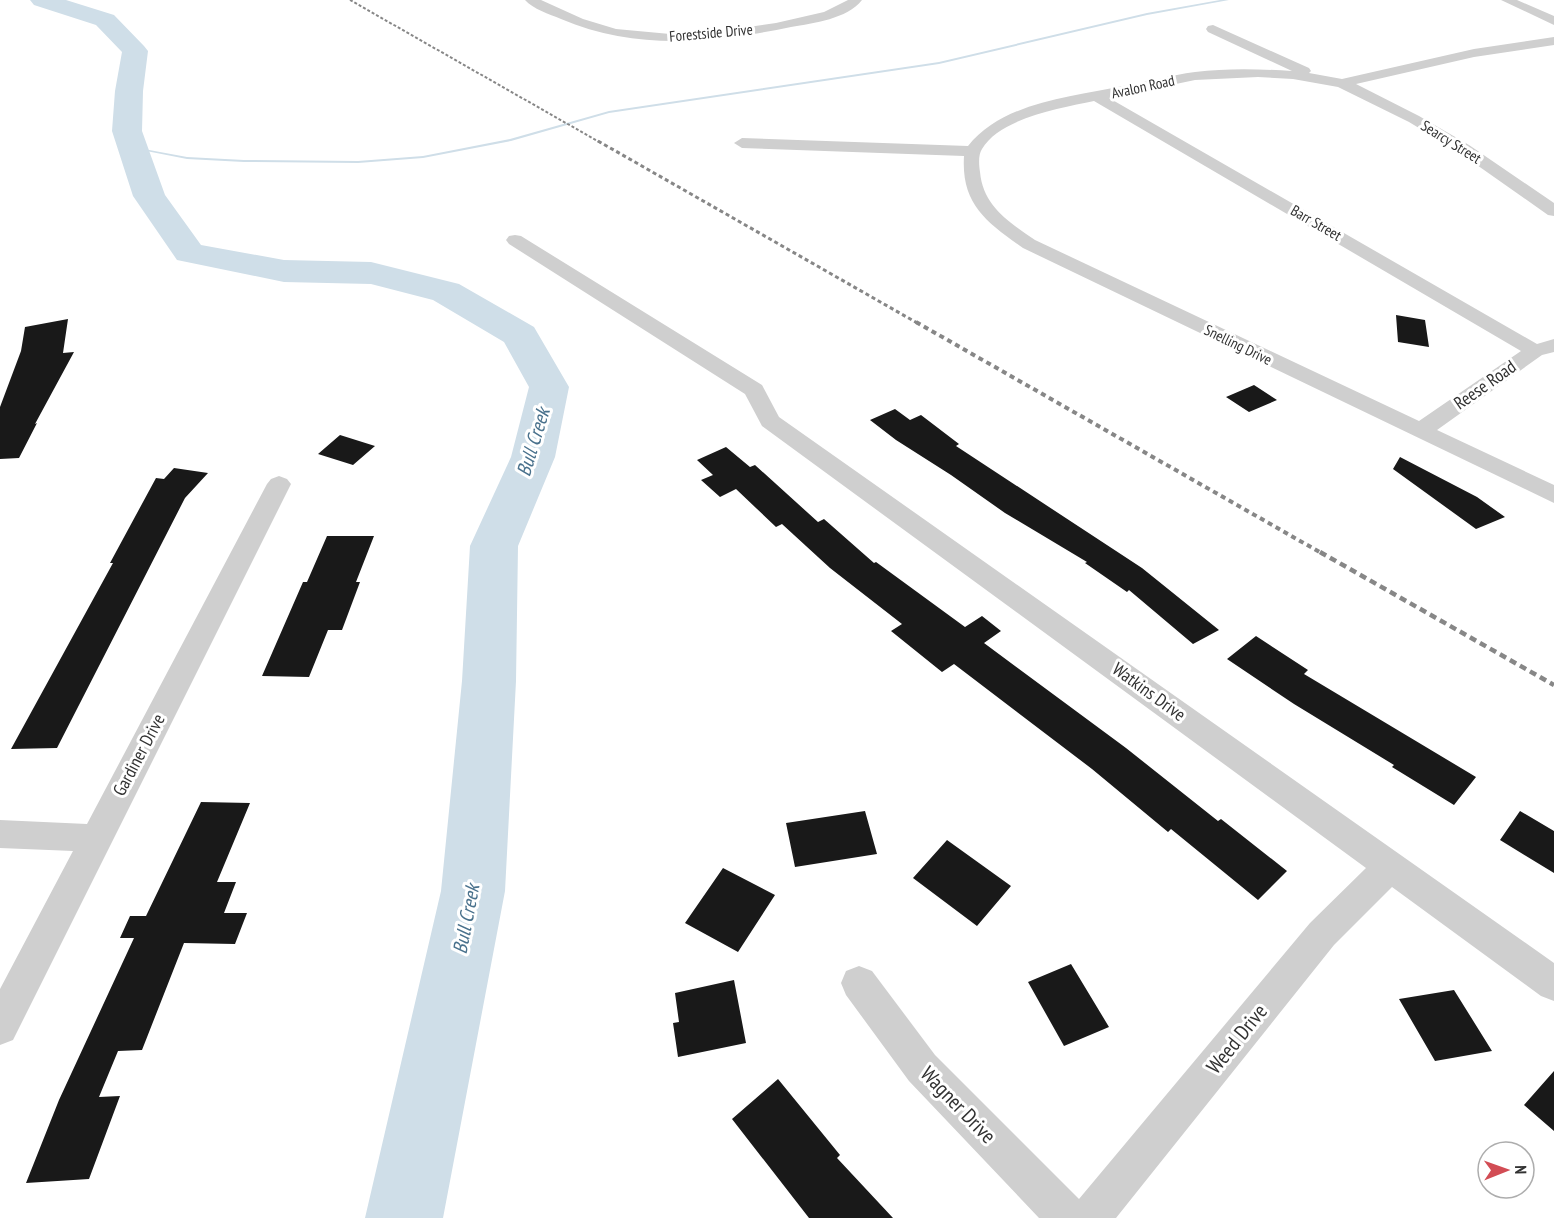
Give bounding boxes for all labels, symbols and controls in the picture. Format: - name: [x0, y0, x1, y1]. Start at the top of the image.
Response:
- street label: Forestside Drive: [668, 19, 753, 46]
- street label: Avalon Road: [1110, 71, 1176, 102]
- street label: Searcy Street: [1418, 116, 1485, 167]
- street label: Barr Street: [1287, 200, 1345, 245]
- street label: Snelling Drive: [1201, 320, 1275, 369]
- street label: Reese Road: [1449, 355, 1520, 414]
- water label: Bull Creek: [510, 403, 556, 479]
- street label: Watkins Drive: [1108, 657, 1190, 726]
- street label: Gardiner Drive: [107, 710, 170, 800]
- water label: Bull Creek: [447, 880, 486, 956]
- street label: Weed Drive: [1200, 998, 1273, 1079]
- street label: Wagner Drive: [915, 1060, 1002, 1149]
- north arrow: [1476, 1140, 1536, 1200]
- text: N: [1511, 1165, 1531, 1174]

